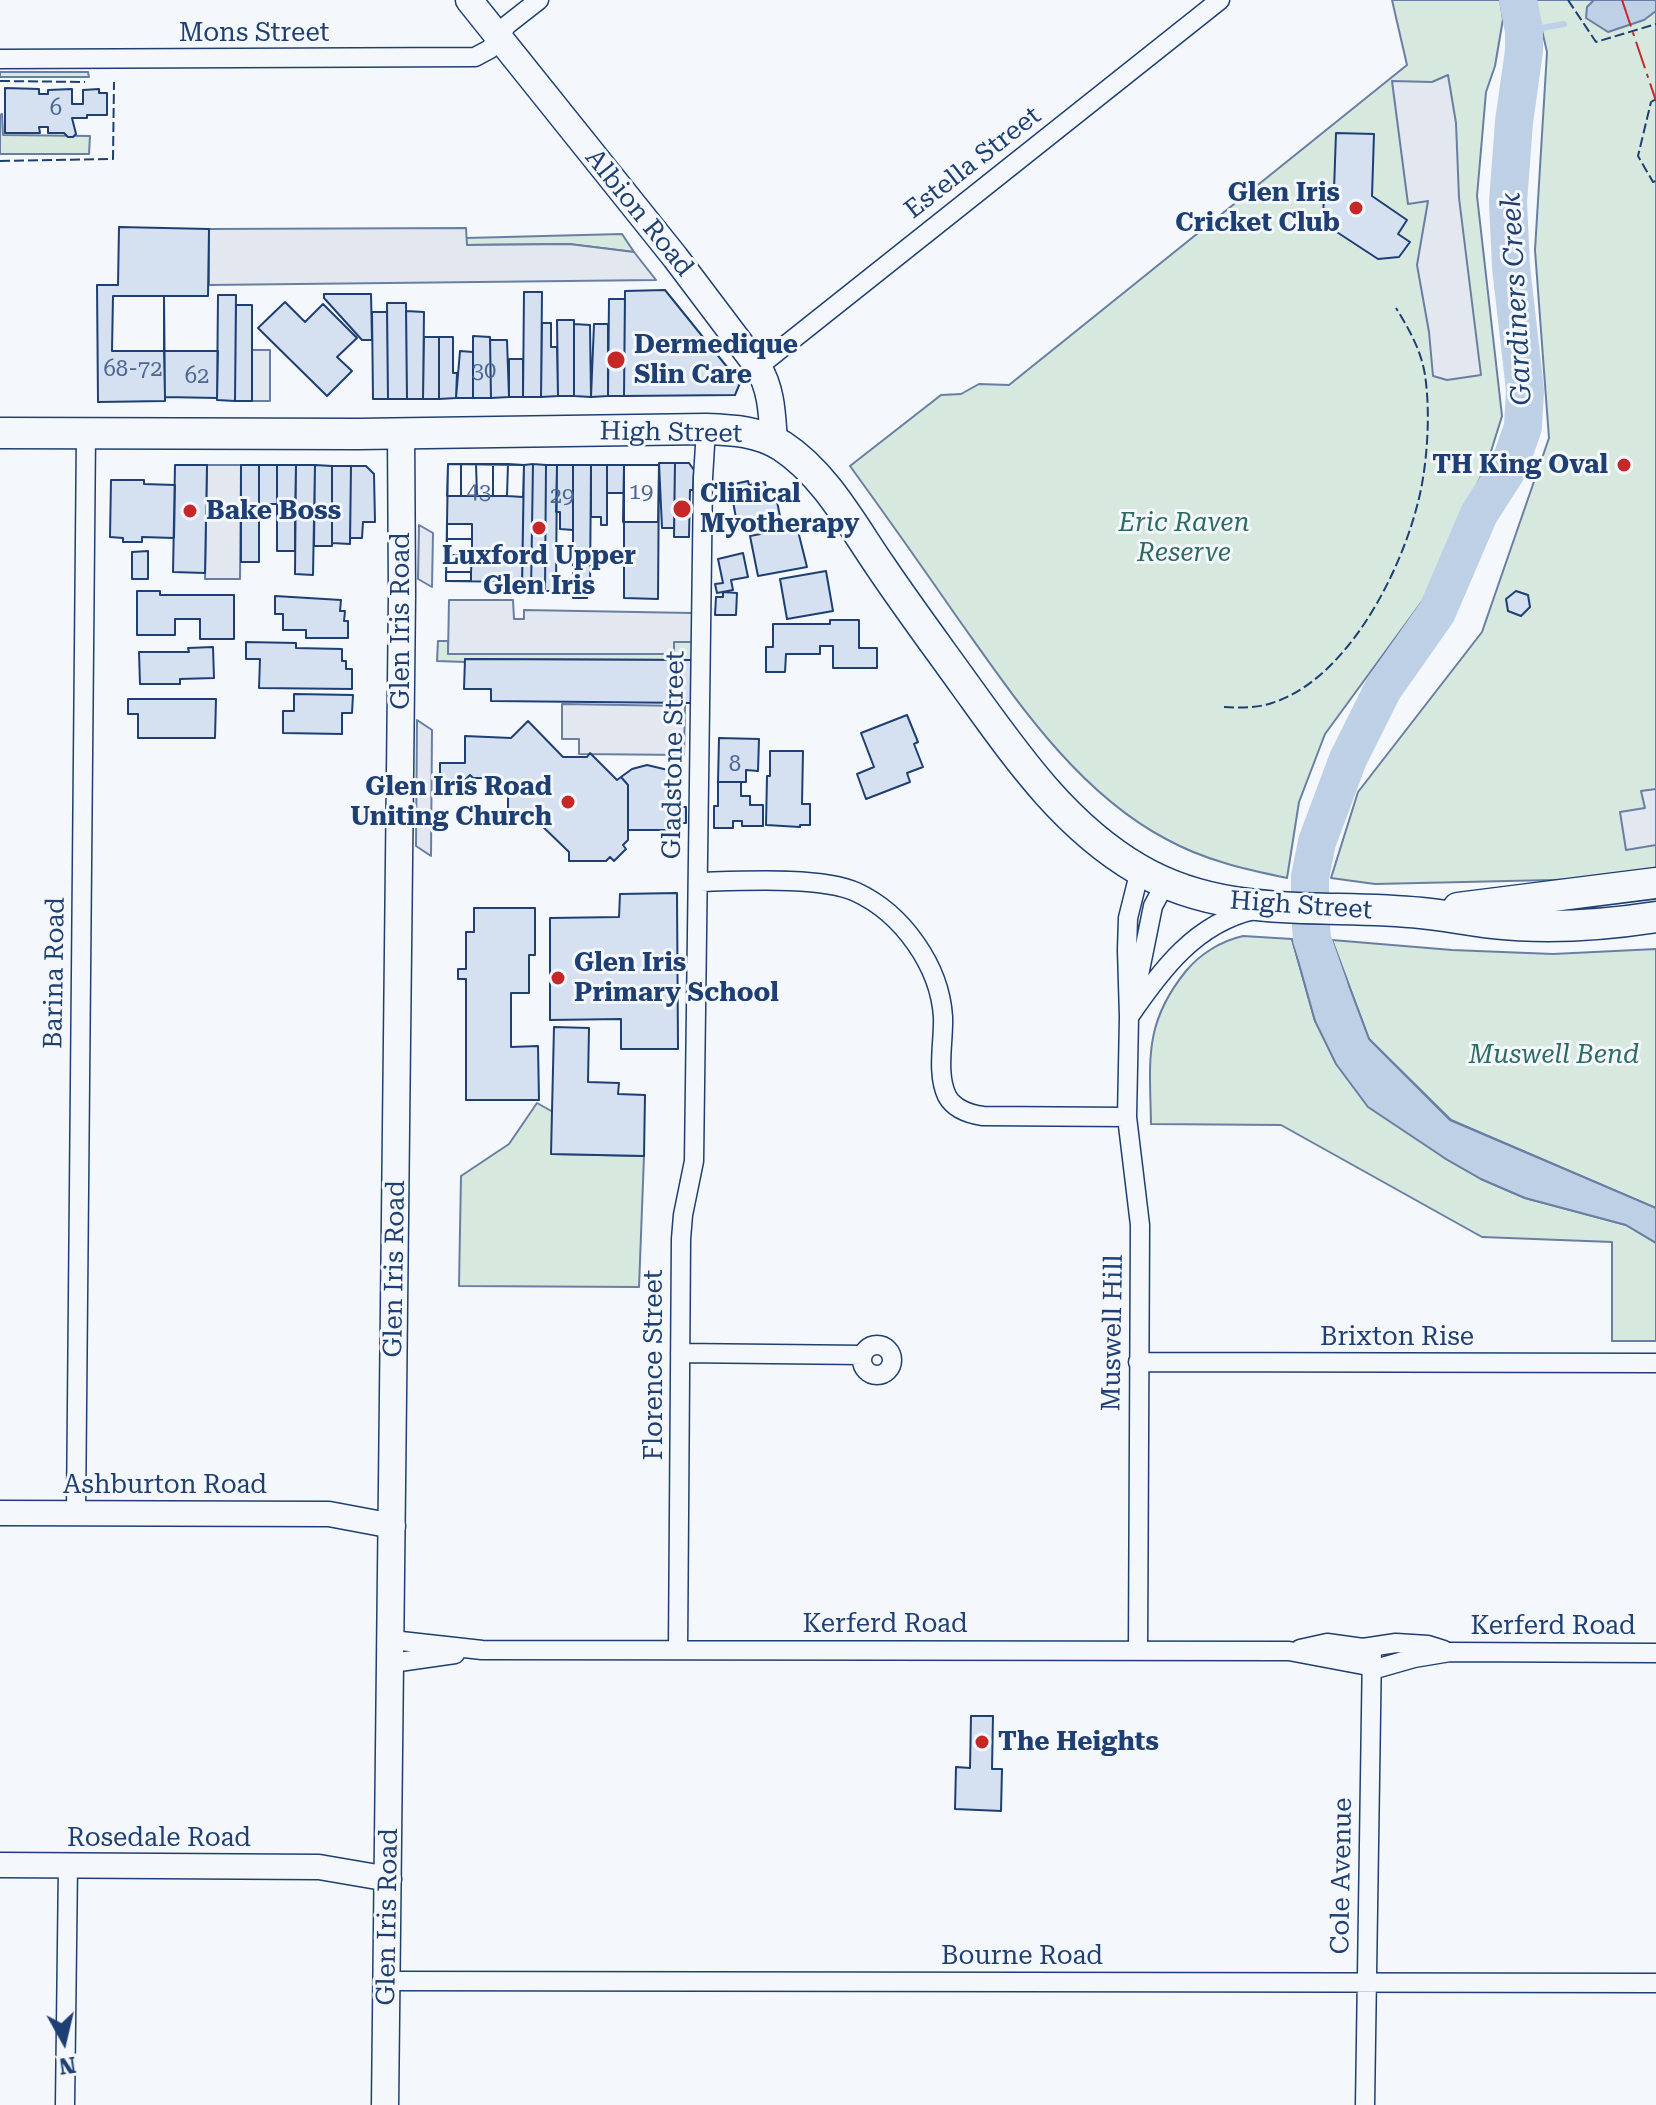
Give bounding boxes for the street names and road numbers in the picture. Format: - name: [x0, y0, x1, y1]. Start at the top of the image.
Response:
- street label: Mons Street: [179, 17, 329, 49]
- street label: Estella Street: [899, 100, 1047, 226]
- street label: Albion Road: [578, 143, 700, 283]
- street label: High Street: [599, 416, 743, 450]
- street label: Glen Iris Road: [385, 532, 417, 710]
- street label: Gladstone Street: [657, 650, 691, 860]
- street label: High Street: [1229, 885, 1373, 927]
- street label: Barina Road: [38, 897, 72, 1049]
- street label: Glen Iris Road: [378, 1180, 412, 1358]
- street label: Muswell Hill: [1096, 1254, 1130, 1412]
- street label: Florence Street: [638, 1269, 670, 1461]
- street label: Brixton Rise: [1320, 1321, 1474, 1353]
- street label: Ashburton Road: [63, 1469, 267, 1501]
- street label: Kerferd Road: [802, 1608, 968, 1640]
- street label: Kerferd Road: [1470, 1610, 1636, 1642]
- street label: Cole Avenue: [1325, 1797, 1359, 1955]
- street label: Rosedale Road: [67, 1822, 251, 1854]
- street label: Glen Iris Road: [371, 1828, 405, 2006]
- street label: Bourne Road: [941, 1940, 1103, 1972]

